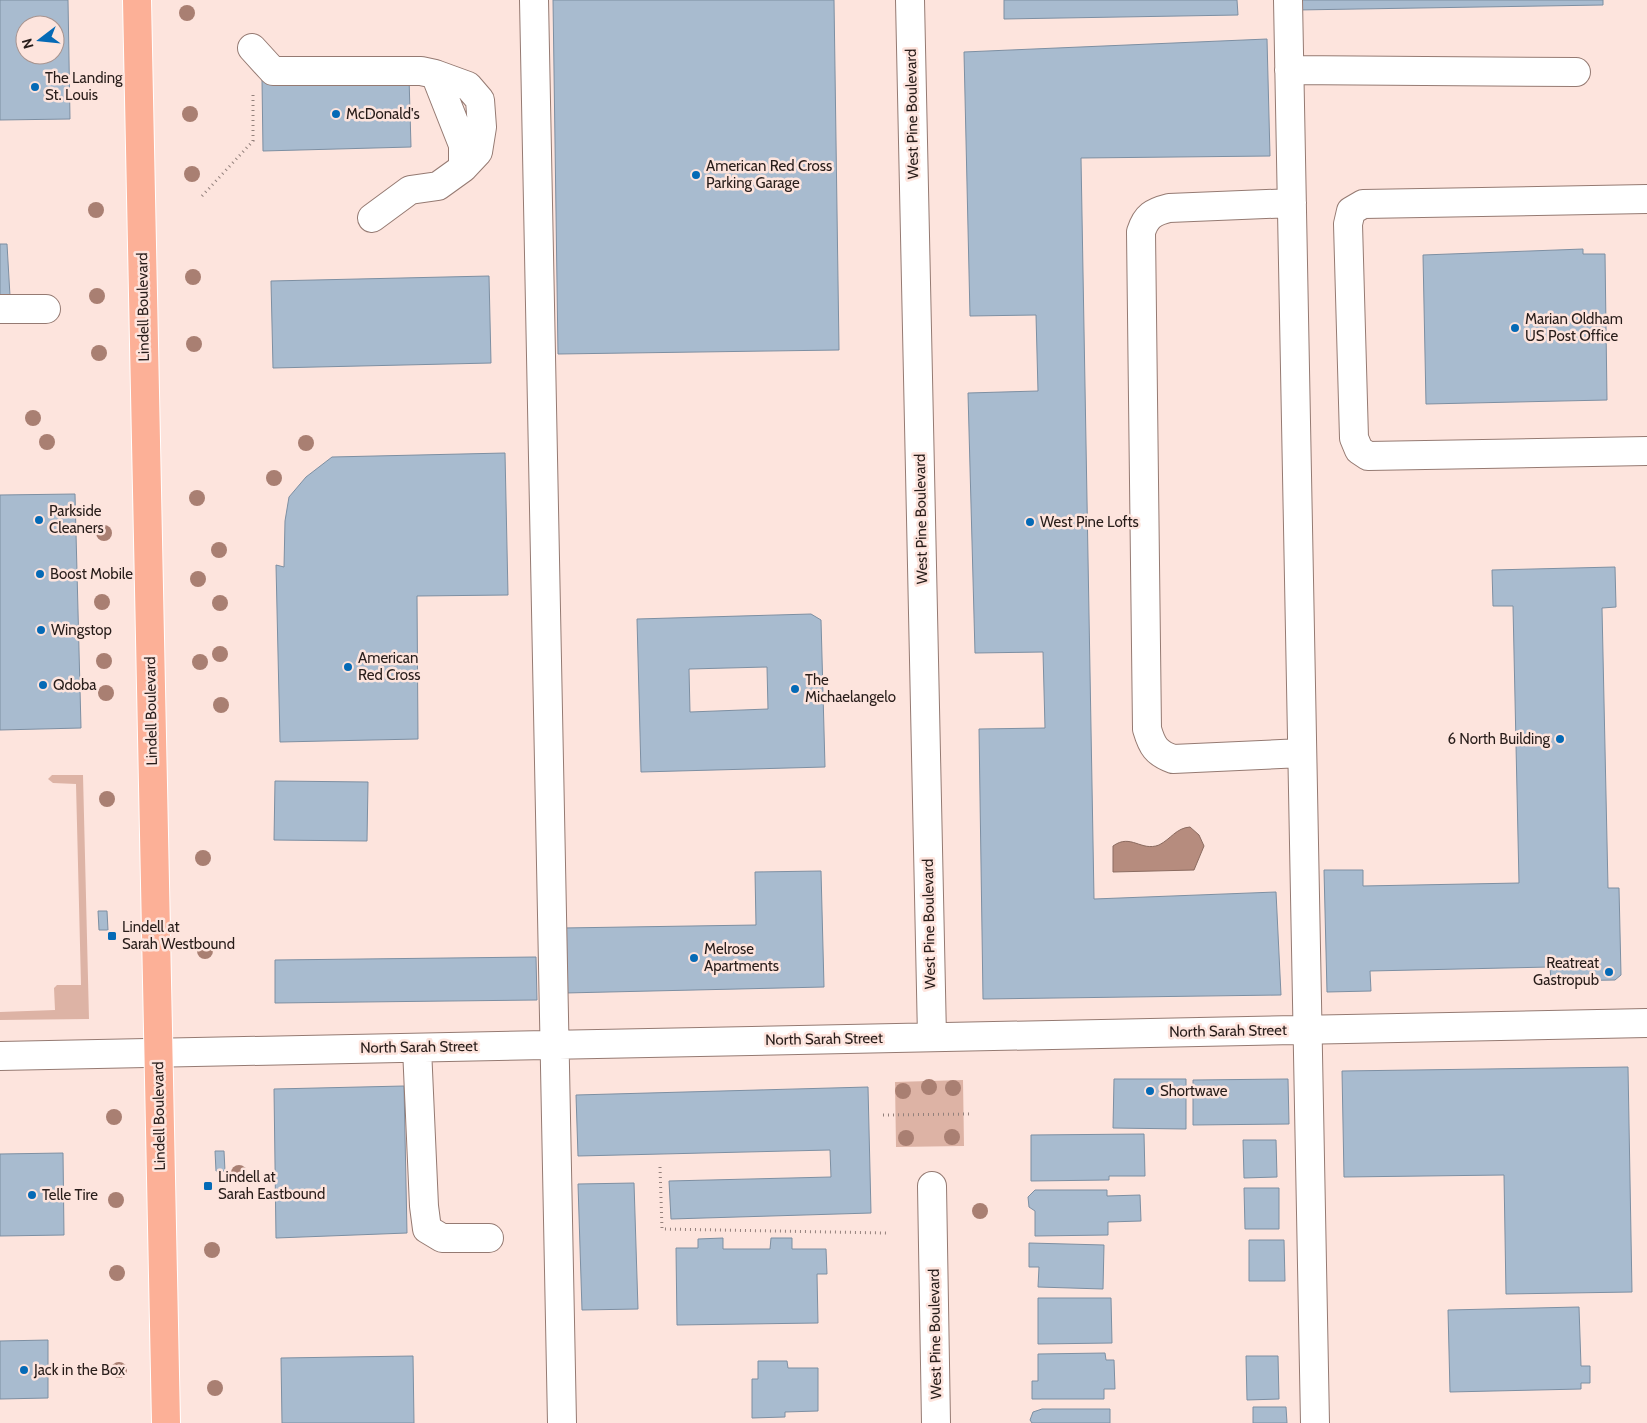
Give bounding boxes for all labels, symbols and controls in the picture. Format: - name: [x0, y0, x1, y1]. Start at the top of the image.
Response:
- north arrow: [15, 15, 65, 65]
- text: N: [17, 36, 38, 51]
- street label: West Pine Boulevard: [902, 49, 922, 179]
- place label: The Landing St. Louis: [45, 69, 123, 104]
- marker: The Landing St. Louis: [29, 81, 41, 93]
- place label: McDonald's: [346, 105, 420, 123]
- marker: McDonald's: [330, 108, 342, 120]
- place label: American Red Cross Parking Garage: [706, 157, 832, 192]
- marker: American Red Cross Parking Garage: [690, 169, 702, 181]
- street label: Lindell Boulevard: [133, 252, 153, 362]
- place label: Marian Oldham US Post Office: [1525, 310, 1623, 345]
- marker: Marian Oldham US Post Office: [1509, 322, 1521, 334]
- street label: West Pine Boulevard: [911, 454, 931, 584]
- place label: Parkside Cleaners: [49, 502, 104, 537]
- place label: West Pine Lofts: [1040, 513, 1139, 531]
- marker: Parkside Cleaners: [33, 514, 45, 526]
- marker: West Pine Lofts: [1024, 516, 1036, 528]
- place label: Boost Mobile: [50, 565, 133, 583]
- marker: Boost Mobile: [34, 568, 46, 580]
- place label: Wingstop: [51, 621, 112, 639]
- marker: Wingstop: [35, 624, 47, 636]
- place label: American Red Cross: [358, 649, 421, 684]
- street label: Lindell Boulevard: [141, 656, 161, 766]
- marker: American Red Cross: [342, 661, 354, 673]
- place label: The Michaelangelo: [805, 671, 896, 706]
- place label: Qdoba: [53, 676, 97, 694]
- marker: Qdoba: [37, 679, 49, 691]
- marker: The Michaelangelo: [789, 683, 801, 695]
- place label: 6 North Building: [1447, 730, 1551, 748]
- marker: 6 North Building: [1554, 733, 1566, 745]
- street label: West Pine Boulevard: [919, 859, 939, 989]
- place label: Lindell at Sarah Westbound: [122, 918, 235, 953]
- marker: Lindell at Sarah Westbound: [106, 930, 118, 942]
- place label: Melrose Apartments: [704, 940, 779, 975]
- marker: Melrose Apartments: [688, 952, 700, 964]
- place label: Reatreat Gastropub: [1533, 954, 1599, 989]
- marker: Reatreat Gastropub: [1603, 966, 1615, 978]
- street label: North Sarah Street: [1169, 1021, 1287, 1041]
- street label: North Sarah Street: [765, 1029, 883, 1049]
- street label: North Sarah Street: [360, 1037, 478, 1057]
- street label: Lindell Boulevard: [149, 1061, 169, 1171]
- place label: Shortwave: [1160, 1082, 1228, 1100]
- marker: Shortwave: [1144, 1085, 1156, 1097]
- place label: Lindell at Sarah Eastbound: [218, 1168, 325, 1203]
- marker: Lindell at Sarah Eastbound: [202, 1180, 214, 1192]
- place label: Telle Tire: [42, 1186, 98, 1204]
- marker: Telle Tire: [26, 1189, 38, 1201]
- street label: West Pine Boulevard: [925, 1269, 945, 1399]
- place label: Jack in the Box: [33, 1361, 125, 1379]
- marker: Jack in the Box: [18, 1364, 30, 1376]

